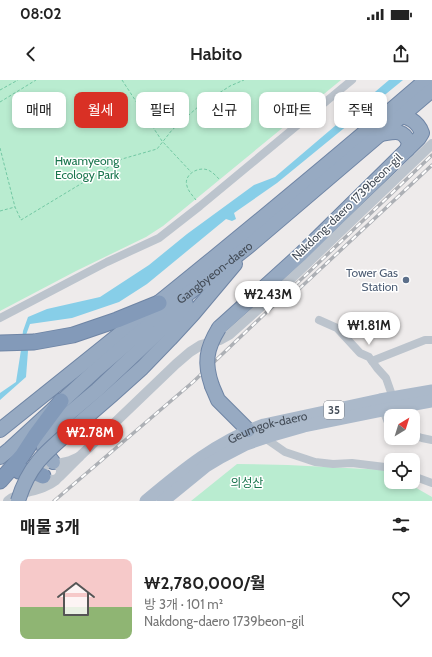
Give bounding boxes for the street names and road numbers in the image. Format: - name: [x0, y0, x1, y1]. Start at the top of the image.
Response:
- street label: Nakdong-daero 1739beon-gil: [288, 150, 405, 263]
- street label: Gangbyeon-daero: [173, 238, 256, 307]
- road number: 35: [324, 401, 344, 419]
- street label: Geumgok-daero: [225, 408, 309, 447]

